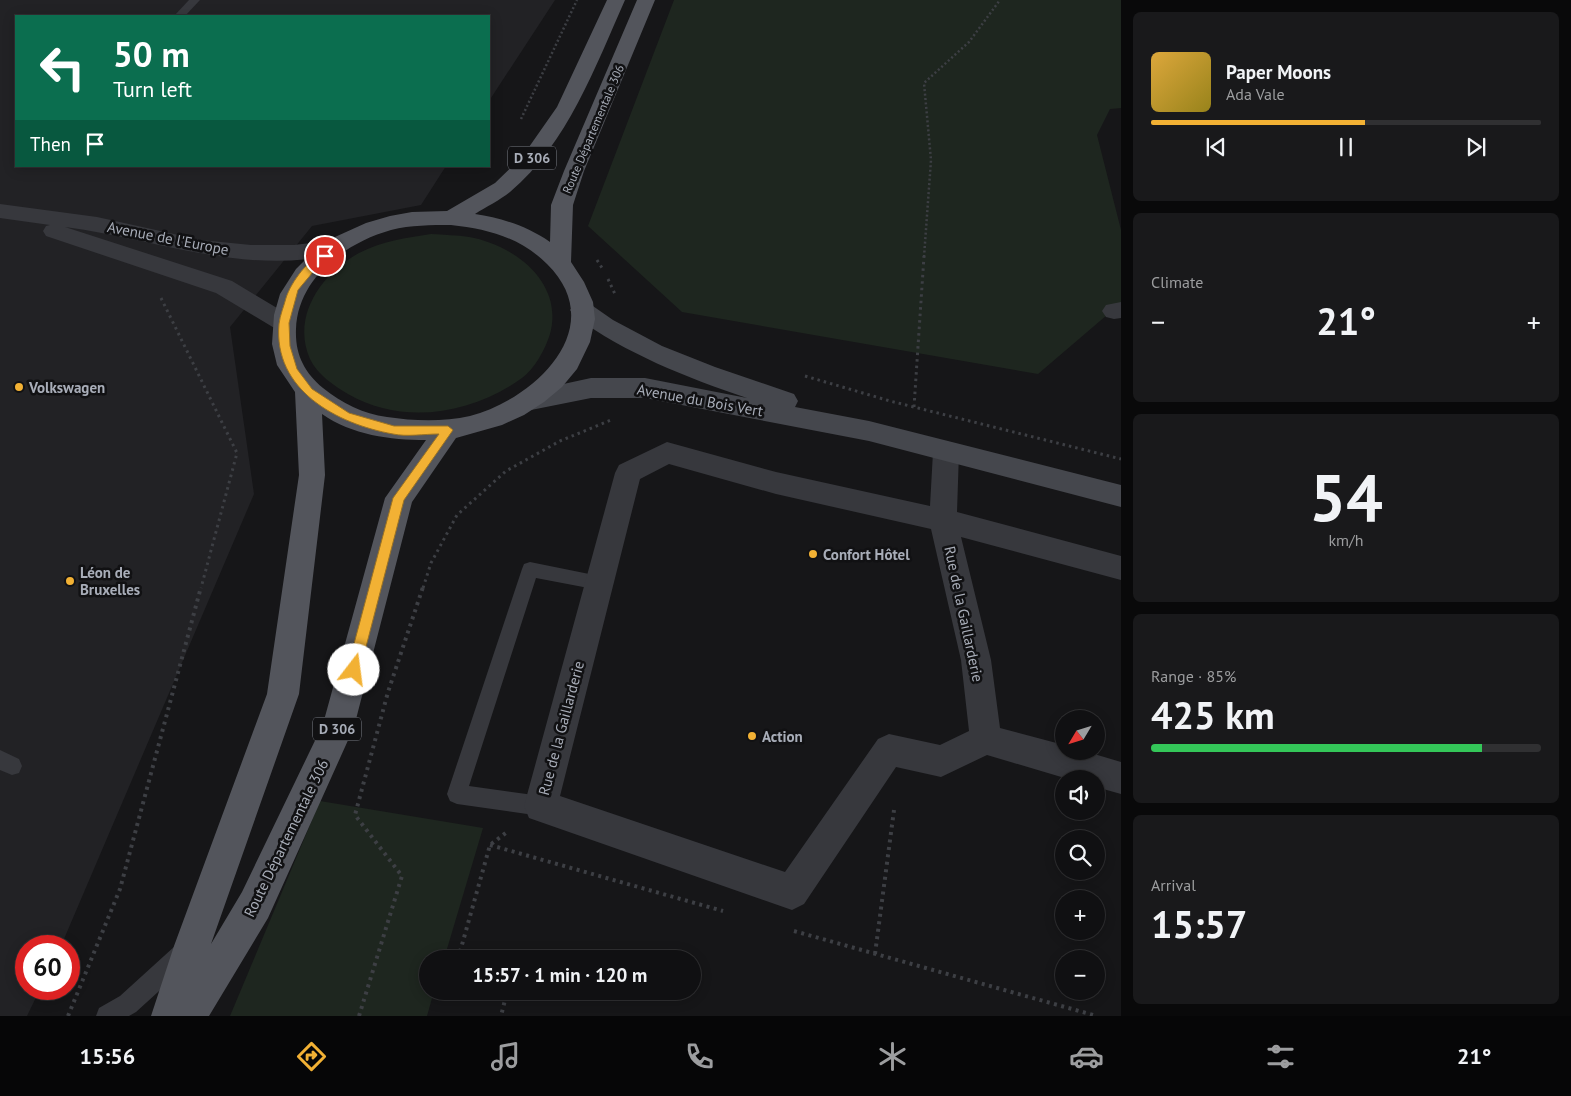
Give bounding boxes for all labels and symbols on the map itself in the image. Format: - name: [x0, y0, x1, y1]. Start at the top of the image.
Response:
- street label: Route Départementale 306: [559, 62, 627, 196]
- road number: D 306: [508, 146, 556, 170]
- street label: Avenue de l'Europe: [106, 217, 230, 259]
- pin: [304, 235, 346, 277]
- place label: Volkswagen: [28, 378, 105, 397]
- street label: Avenue du Bois Vert: [636, 380, 764, 420]
- marker: Volkswagen: [13, 381, 25, 393]
- street label: Rue de la Gaillarderie: [940, 544, 988, 684]
- place label: Confort Hôtel: [823, 545, 910, 564]
- marker: Confort Hôtel: [807, 548, 819, 560]
- place label: Léon de Bruxelles: [80, 563, 140, 599]
- marker: Léon de Bruxelles: [64, 575, 76, 587]
- position arrow: [327, 643, 379, 695]
- street label: Rue de la Gaillarderie: [534, 659, 588, 797]
- north arrow: [1055, 710, 1105, 760]
- road number: D 306: [313, 718, 361, 741]
- place label: Action: [762, 727, 803, 746]
- marker: Action: [746, 730, 758, 742]
- street label: Route Départementale 306: [240, 756, 332, 920]
- speed limit sign: 60: [15, 935, 80, 1000]

